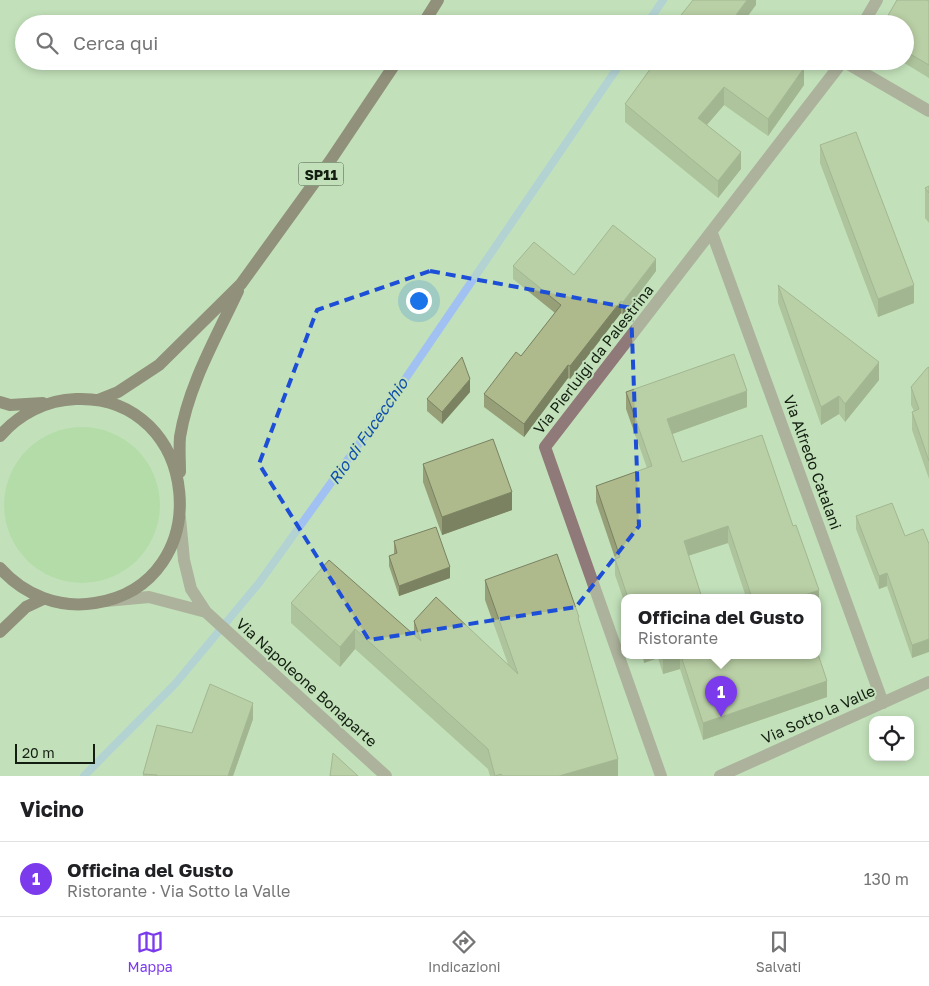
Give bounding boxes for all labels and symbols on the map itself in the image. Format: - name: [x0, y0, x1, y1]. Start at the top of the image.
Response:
- road number: SP11: [298, 162, 344, 185]
- street label: Via Pierluigi da Palestrina: [529, 281, 657, 437]
- your location: [406, 288, 432, 314]
- water label: Rio di Fucecchio: [324, 373, 413, 488]
- street label: Via Alfredo Catalani: [780, 392, 846, 532]
- street label: Via Napoleone Bonaparte: [233, 614, 382, 750]
- pin: 1: [705, 676, 737, 717]
- street label: Via Sotto la Valle: [758, 681, 878, 747]
- scale bar: [15, 741, 95, 764]

